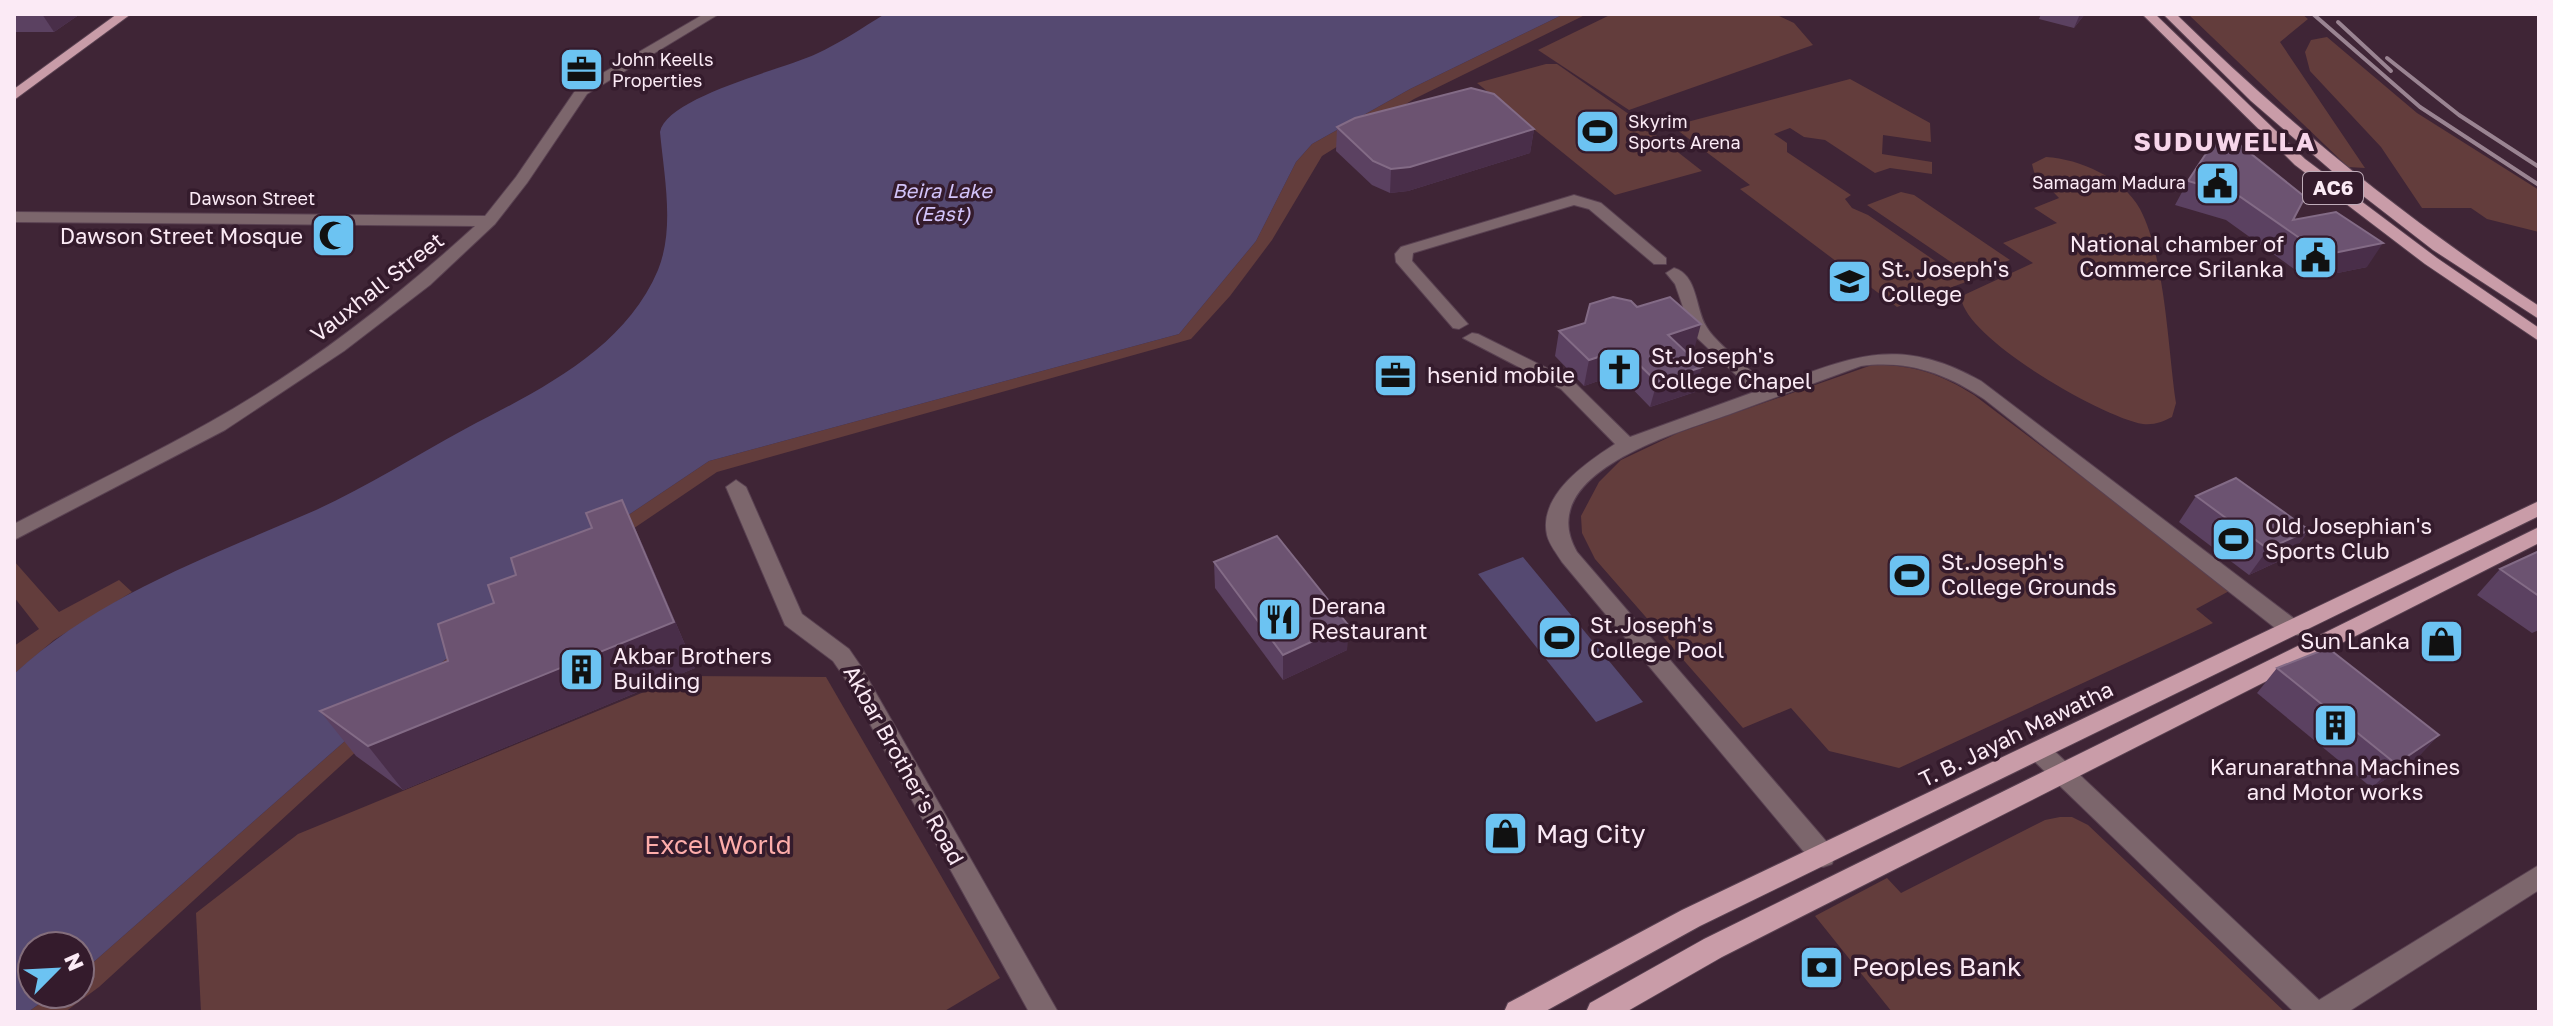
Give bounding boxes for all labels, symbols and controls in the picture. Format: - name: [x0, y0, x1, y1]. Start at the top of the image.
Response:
- office icon: John Keells Properties: [557, 46, 605, 94]
- place label: John Keells Properties: [612, 48, 713, 91]
- sports icon: Skyrim Sports Arena: [1573, 108, 1621, 156]
- place label: Skyrim Sports Arena: [1628, 110, 1741, 153]
- district label: SUDUWELLA: [2134, 126, 2316, 157]
- public building icon: Samagam Madura: [2193, 159, 2241, 207]
- place label: Samagam Madura: [2032, 171, 2186, 193]
- road number: AC6: [2303, 172, 2363, 204]
- water label: Beira Lake (East): [892, 178, 993, 225]
- street label: Dawson Street: [189, 187, 315, 209]
- mosque icon: Dawson Street Mosque: [310, 212, 358, 260]
- place label: Dawson Street Mosque: [60, 222, 303, 249]
- street label: Vauxhall Street: [305, 226, 449, 347]
- place label: National chamber of Commerce Srilanka: [2070, 230, 2284, 282]
- public building icon: National chamber of Commerce Srilanka: [2291, 233, 2339, 281]
- place label: St. Joseph's College: [1881, 255, 2009, 307]
- school or university icon: St. Joseph's College: [1826, 258, 1874, 306]
- place label: St.Joseph's College Chapel: [1651, 342, 1812, 394]
- church icon: St.Joseph's College Chapel: [1596, 345, 1644, 393]
- office icon: hsenid mobile: [1372, 351, 1420, 399]
- place label: hsenid mobile: [1427, 361, 1575, 388]
- place label: Old Josephian's Sports Club: [2265, 512, 2432, 564]
- sports icon: Old Josephian's Sports Club: [2210, 515, 2258, 563]
- place label: St.Joseph's College Grounds: [1941, 548, 2117, 600]
- sports icon: St.Joseph's College Grounds: [1886, 551, 1934, 599]
- place label: Derana Restaurant: [1311, 592, 1428, 644]
- restaurant icon: Derana Restaurant: [1256, 595, 1304, 643]
- place label: St.Joseph's College Pool: [1590, 611, 1724, 663]
- sports icon: St.Joseph's College Pool: [1535, 614, 1583, 662]
- shop icon: Sun Lanka: [2417, 617, 2465, 665]
- place label: Sun Lanka: [2300, 627, 2410, 654]
- place label: Akbar Brothers Building: [613, 642, 772, 694]
- building icon: Akbar Brothers Building: [558, 645, 606, 693]
- street label: Akbar Brother's Road: [838, 660, 971, 869]
- street label: T. B. Jayah Mawatha: [1914, 675, 2117, 792]
- building icon: Karunarathna Machines and Motor works: [2311, 702, 2359, 750]
- place label: Karunarathna Machines and Motor works: [2210, 753, 2460, 805]
- shop icon: Mag City: [1481, 810, 1529, 858]
- place label: Mag City: [1536, 818, 1646, 849]
- park label: Excel World: [644, 829, 792, 860]
- north arrow: [16, 930, 96, 1010]
- bank icon: Peoples Bank: [1797, 943, 1845, 991]
- text: N: [59, 949, 90, 975]
- place label: Peoples Bank: [1852, 951, 2022, 982]

